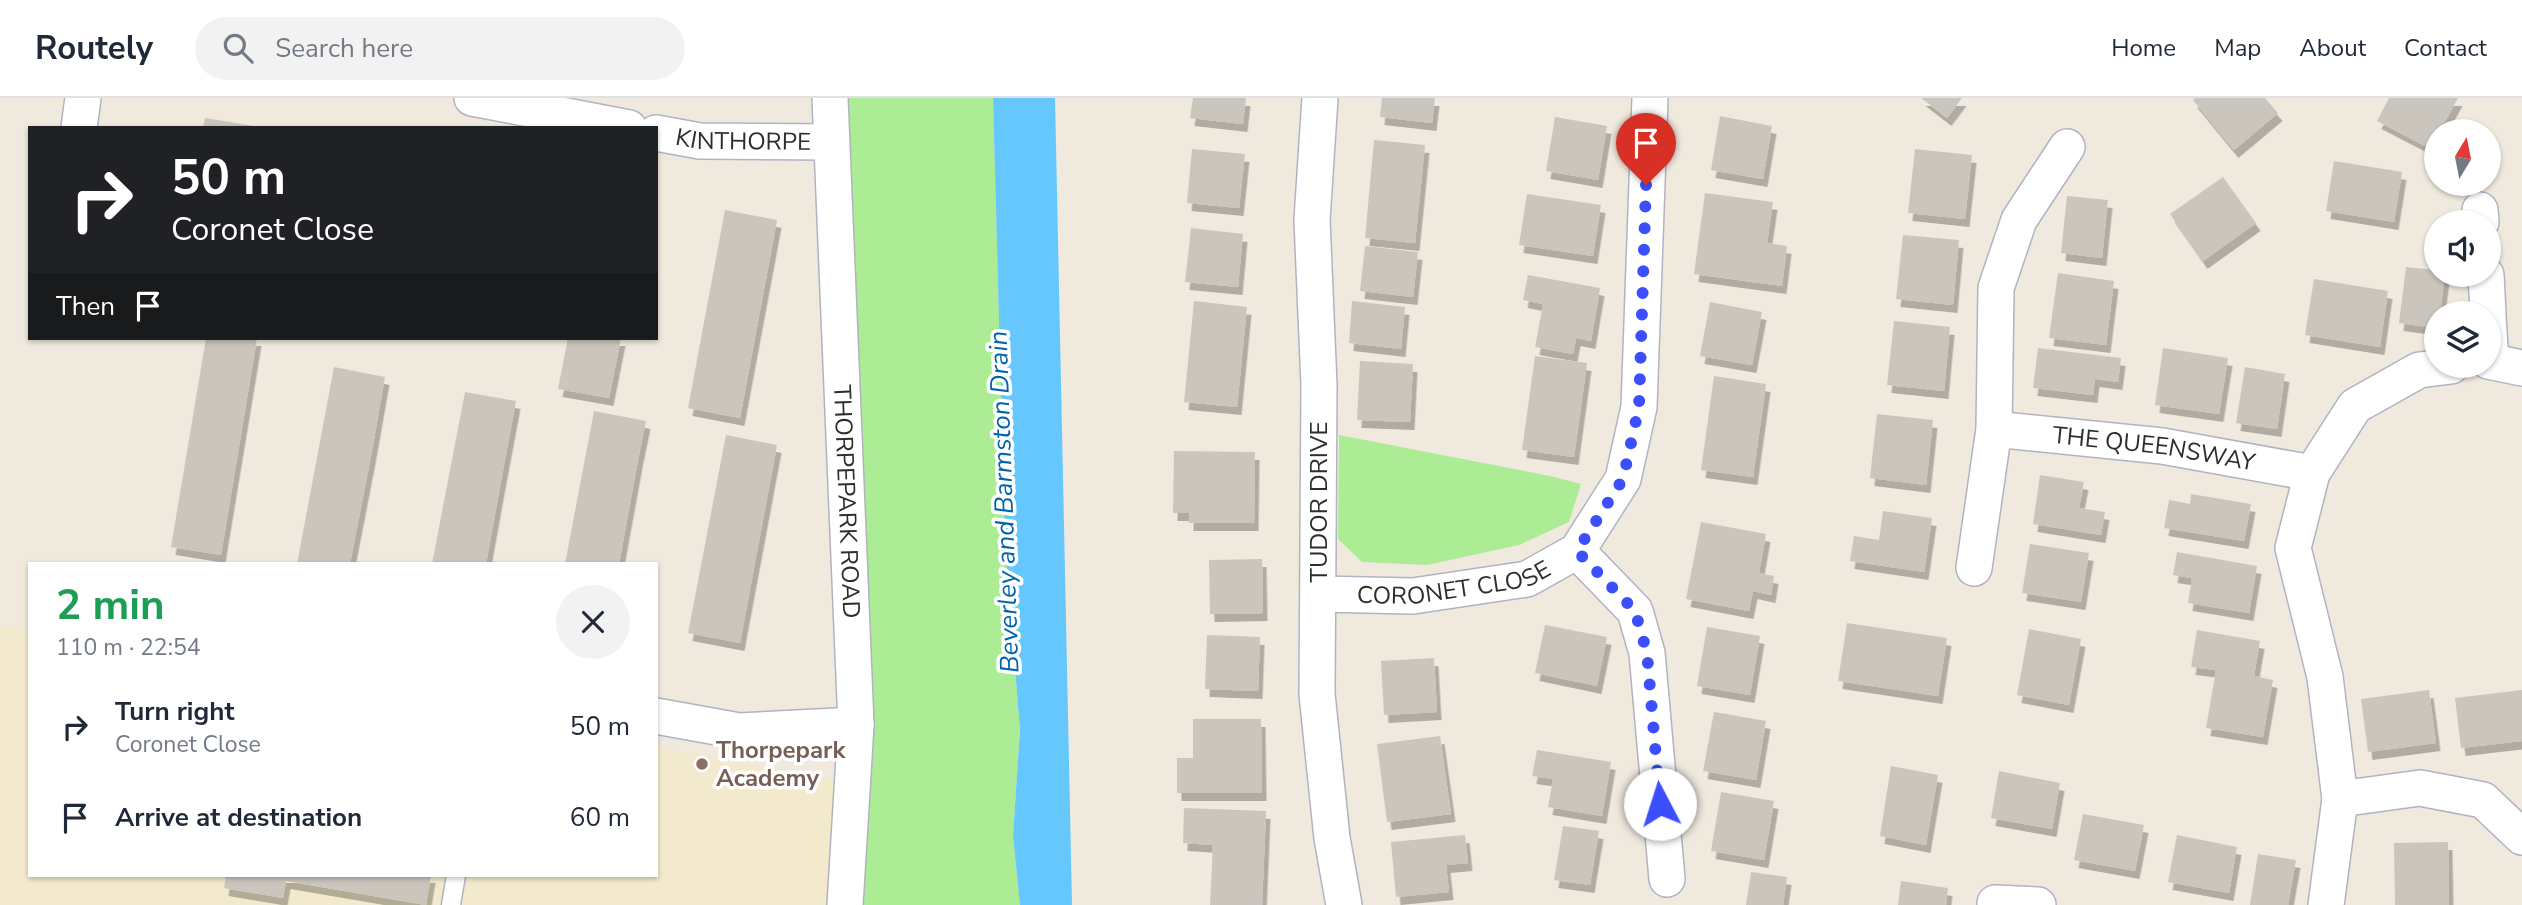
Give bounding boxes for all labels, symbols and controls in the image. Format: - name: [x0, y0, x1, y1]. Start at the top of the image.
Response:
- search box: [195, 17, 685, 80]
- text: Routely: [35, 26, 153, 71]
- icon: search: [219, 29, 257, 67]
- text: Search here: [275, 31, 413, 66]
- text: Home: [2111, 32, 2176, 64]
- text: Map: [2214, 32, 2261, 64]
- text: About: [2299, 32, 2366, 64]
- text: Contact: [2404, 32, 2487, 64]
- pin: [1616, 113, 1676, 185]
- north arrow: [2424, 119, 2501, 196]
- map controls: [2424, 119, 2501, 378]
- street label: KINTHORPE: [673, 121, 811, 158]
- icon: arrive: [1627, 124, 1665, 162]
- text: 50 m: [171, 144, 286, 211]
- icon: right: [56, 154, 147, 245]
- text: Coronet Close: [171, 208, 374, 251]
- button: sound: [2424, 210, 2501, 287]
- icon: arrive: [129, 287, 167, 325]
- text: Then: [56, 289, 115, 324]
- button: layers: [2424, 301, 2501, 378]
- water label: Beverley and Barmston Drain: [981, 330, 1027, 674]
- street label: THORPEPARK ROAD: [826, 384, 868, 619]
- street label: THE QUEENSWAY: [2051, 419, 2258, 479]
- street label: TUDOR DRIVE: [1303, 422, 1335, 582]
- street label: CORONET CLOSE: [1357, 553, 1556, 613]
- text: 2 min: [56, 577, 165, 634]
- button: close: [556, 585, 630, 659]
- text: 110 m · 22:54: [56, 632, 201, 663]
- text: Turn right: [115, 694, 234, 729]
- icon: right: [56, 708, 94, 746]
- text: 50 m: [570, 709, 630, 744]
- text: Coronet Close: [115, 729, 261, 760]
- place label: Thorpepark Academy: [716, 734, 847, 794]
- marker: Thorpepark Academy: [694, 756, 710, 772]
- position arrow: [1623, 767, 1697, 841]
- icon: arrive: [56, 799, 94, 837]
- text: Arrive at destination: [115, 800, 362, 835]
- text: 60 m: [570, 800, 630, 835]

